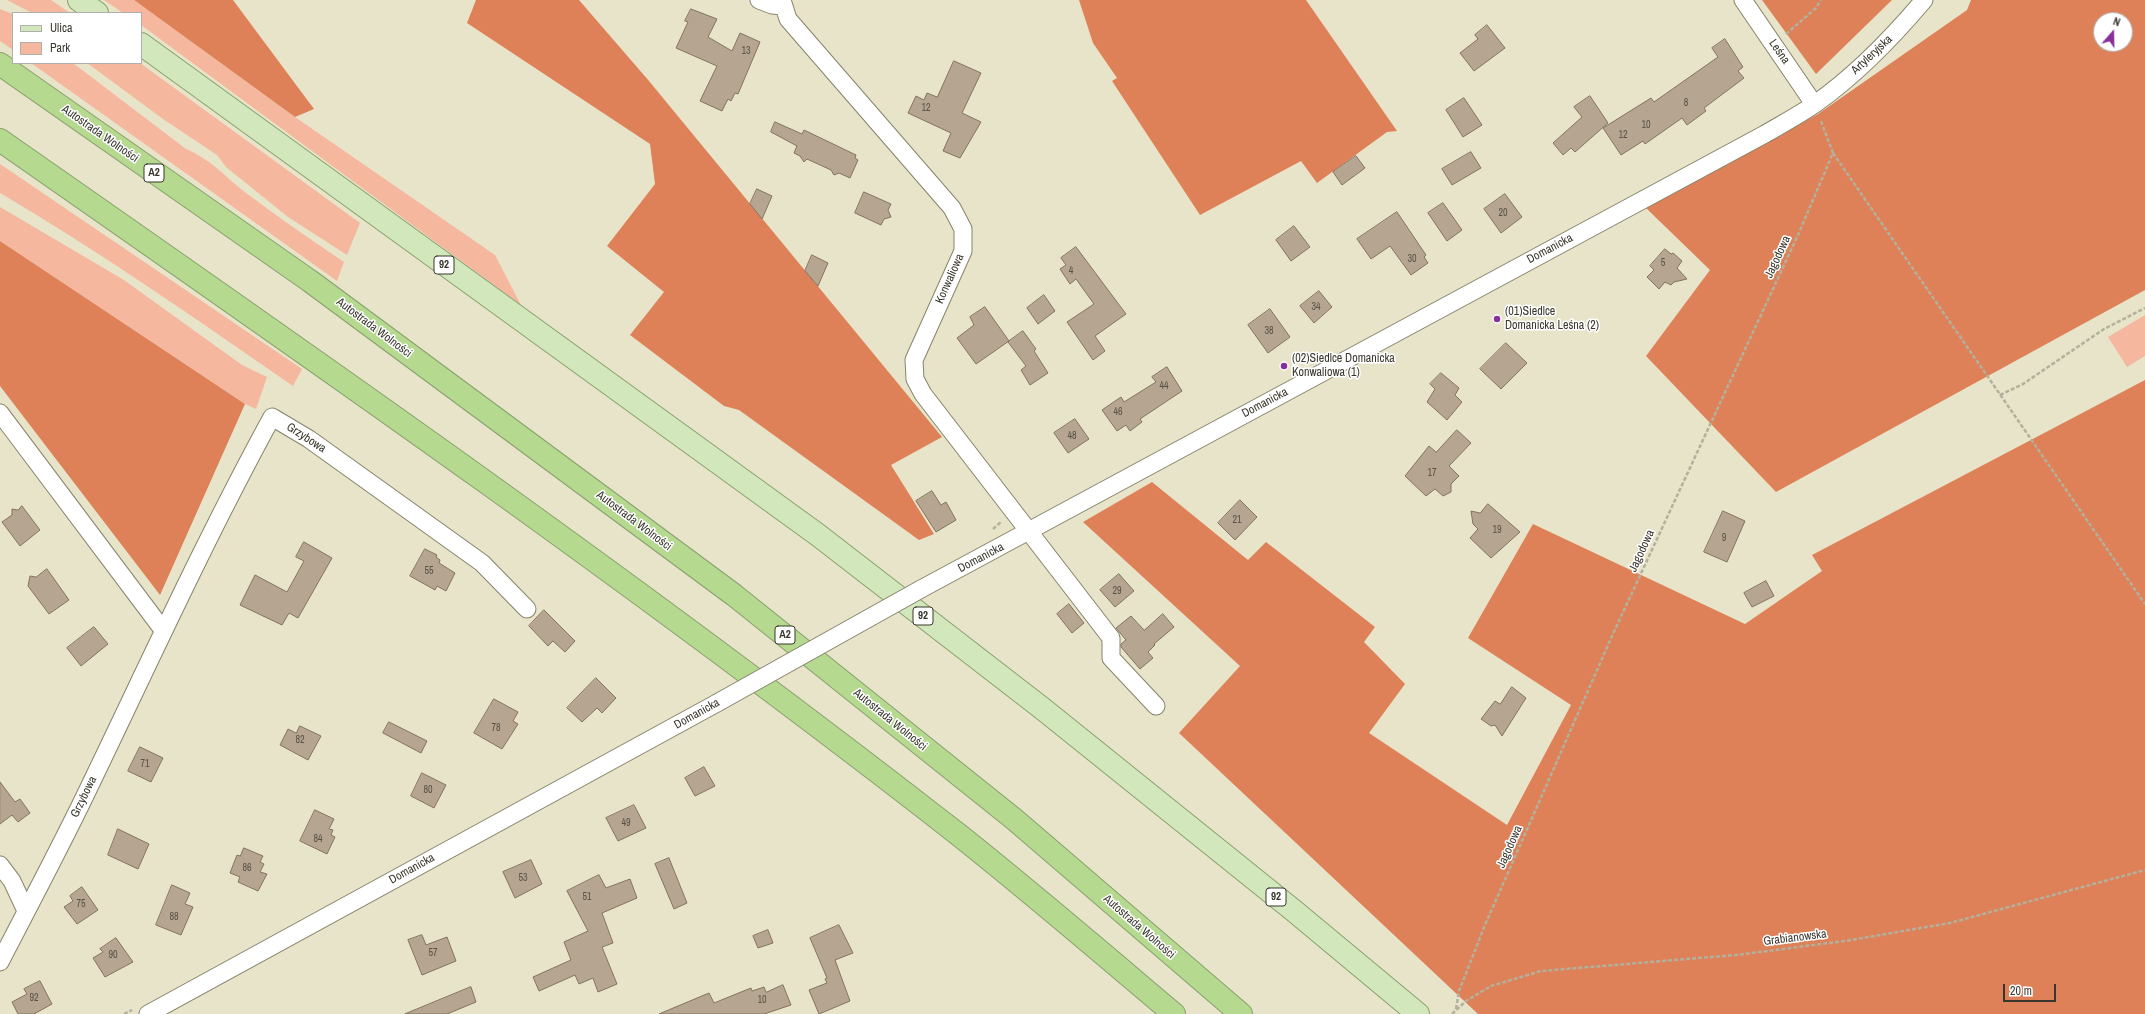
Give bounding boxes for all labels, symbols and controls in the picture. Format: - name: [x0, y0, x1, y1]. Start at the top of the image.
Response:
- legend: [12, 12, 142, 64]
- north arrow: [2093, 12, 2133, 52]
- text: N: [2111, 14, 2122, 29]
- text: Ulica: [50, 20, 72, 36]
- street label: Artyleryjska: [1848, 32, 1896, 78]
- street label: Leśna: [1765, 37, 1793, 67]
- text: Park: [50, 40, 70, 56]
- house number: 13: [741, 45, 751, 57]
- house number: 8: [1684, 97, 1688, 109]
- street label: Autostrada Wolności: [59, 102, 141, 166]
- house number: 12: [921, 102, 931, 114]
- house number: 10: [1641, 119, 1651, 131]
- house number: 12: [1618, 129, 1628, 141]
- road number: A2: [144, 164, 164, 182]
- house number: 20: [1498, 207, 1508, 219]
- street label: Domanicka: [1525, 231, 1575, 267]
- street label: Jagodowa: [1762, 234, 1794, 280]
- street label: Konwaliowa: [933, 252, 967, 306]
- house number: 30: [1407, 253, 1417, 265]
- road number: 92: [434, 256, 454, 274]
- house number: 5: [1661, 257, 1665, 269]
- house number: 4: [1069, 265, 1073, 277]
- street label: Autostrada Wolności: [333, 295, 415, 361]
- house number: 34: [1311, 301, 1321, 313]
- place label: (01)Siedlce Domanicka Leśna (2): [1505, 305, 1599, 333]
- marker: (01)Siedlce Domanicka Leśna (2): [1492, 314, 1502, 324]
- house number: 38: [1264, 325, 1274, 337]
- place label: (02)Siedlce Domanicka Konwaliowa (1): [1292, 352, 1395, 380]
- marker: (02)Siedlce Domanicka Konwaliowa (1): [1279, 361, 1289, 371]
- house number: 44: [1159, 380, 1169, 392]
- street label: Domanicka: [1240, 385, 1290, 421]
- house number: 46: [1113, 406, 1123, 418]
- street label: Grzybowa: [284, 420, 328, 456]
- house number: 48: [1067, 430, 1077, 442]
- house number: 17: [1427, 467, 1437, 479]
- street label: Autostrada Wolności: [593, 488, 675, 554]
- house number: 21: [1232, 514, 1242, 526]
- house number: 19: [1492, 524, 1502, 536]
- street label: Jagodowa: [1626, 528, 1658, 574]
- house number: 9: [1722, 532, 1726, 544]
- street label: Domanicka: [956, 540, 1006, 576]
- house number: 55: [424, 565, 434, 577]
- house number: 29: [1112, 585, 1122, 597]
- road number: 92: [913, 607, 933, 625]
- road number: A2: [775, 626, 795, 644]
- street label: Autostrada Wolności: [850, 686, 930, 754]
- street label: Domanicka: [672, 696, 722, 732]
- house number: 78: [491, 722, 501, 734]
- house number: 82: [295, 734, 305, 746]
- house number: 71: [140, 758, 150, 770]
- street label: Grzybowa: [68, 774, 100, 820]
- house number: 80: [423, 784, 433, 796]
- house number: 49: [621, 817, 631, 829]
- street label: Jagodowa: [1494, 824, 1526, 870]
- house number: 84: [313, 833, 323, 845]
- street label: Domanicka: [387, 851, 437, 887]
- house number: 86: [242, 862, 252, 874]
- house number: 53: [518, 872, 528, 884]
- road number: 92: [1266, 888, 1286, 906]
- house number: 51: [582, 891, 592, 903]
- street label: Autostrada Wolności: [1100, 892, 1178, 962]
- house number: 75: [76, 898, 86, 910]
- house number: 88: [169, 911, 179, 923]
- street label: Grabianowska: [1763, 927, 1827, 949]
- house number: 57: [428, 947, 438, 959]
- house number: 90: [108, 949, 118, 961]
- scale bar: [2005, 976, 2058, 1002]
- text: 20 m: [2010, 983, 2032, 999]
- house number: 92: [29, 992, 39, 1004]
- house number: 10: [757, 994, 767, 1006]

